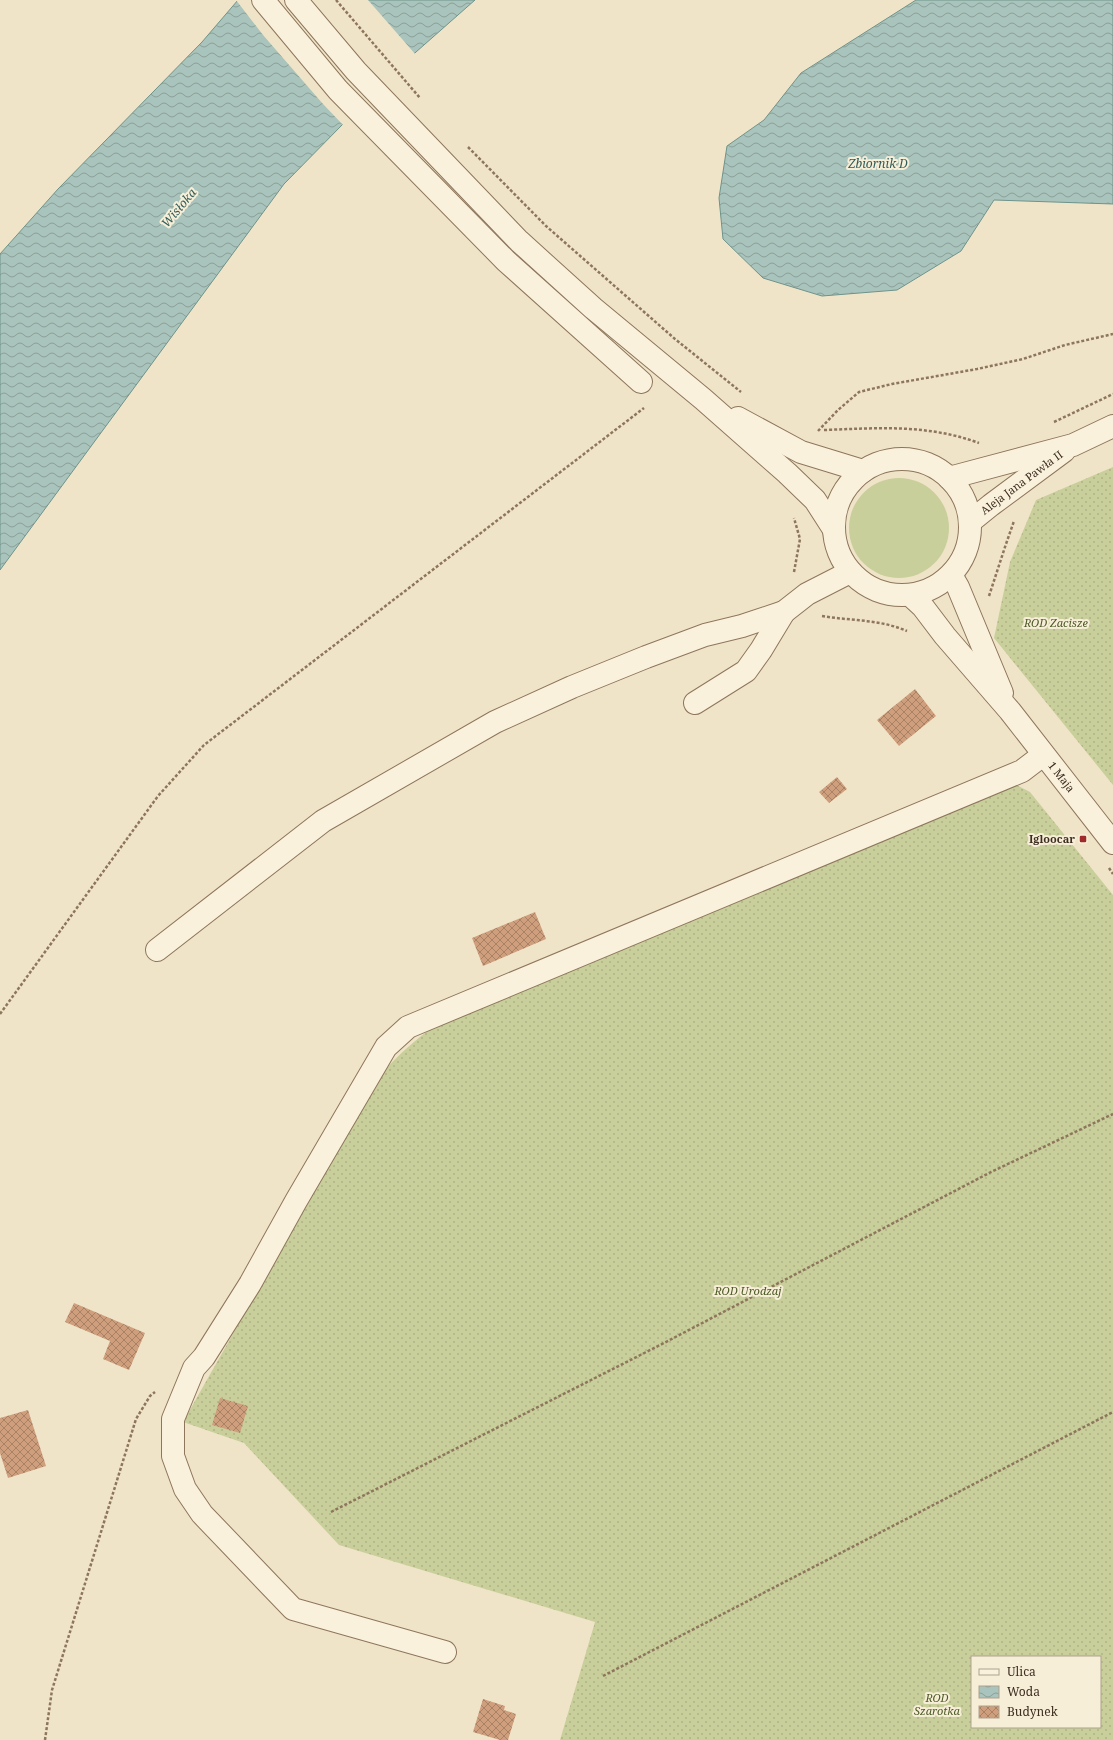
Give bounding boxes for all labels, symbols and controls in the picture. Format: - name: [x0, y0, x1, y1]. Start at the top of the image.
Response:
- water label: Zbiornik D: [847, 155, 908, 172]
- water label: Wisłoka: [157, 184, 200, 231]
- street label: Aleja Jana Pawła II: [977, 447, 1065, 518]
- park label: ROD Zacisze: [1023, 615, 1089, 630]
- street label: 1 Maja: [1045, 758, 1079, 795]
- place label: Igloocar: [1029, 831, 1075, 846]
- marker: Igloocar: [1078, 834, 1088, 844]
- park label: ROD Urodzaj: [714, 1283, 782, 1298]
- legend: [971, 1656, 1101, 1728]
- text: Ulica: [1007, 1663, 1036, 1680]
- text: Woda: [1007, 1683, 1040, 1700]
- park label: ROD Szarotka: [914, 1690, 961, 1718]
- text: Budynek: [1007, 1703, 1059, 1720]

